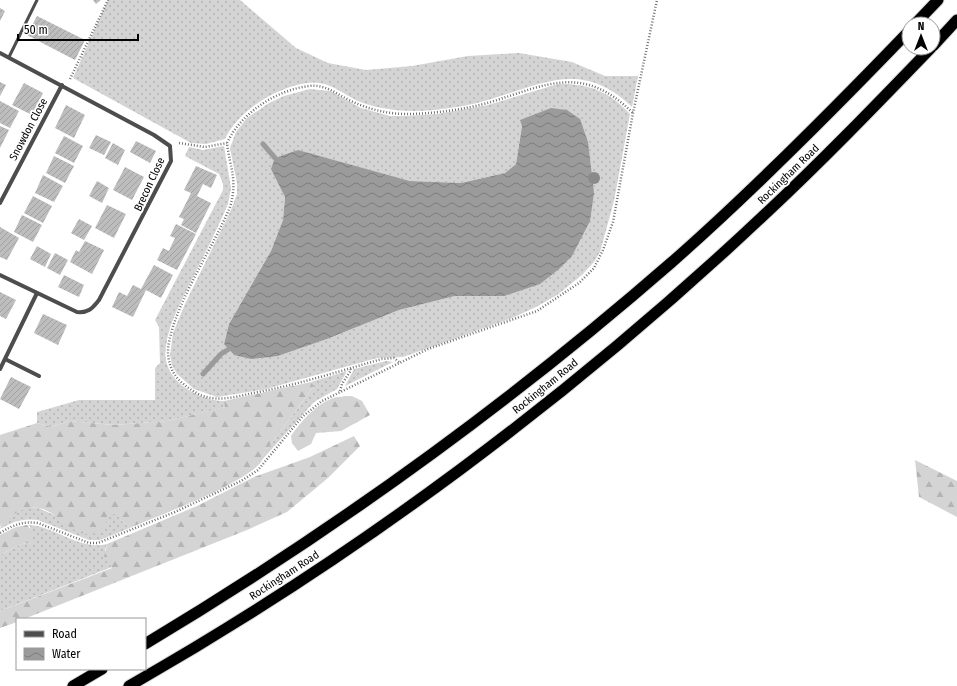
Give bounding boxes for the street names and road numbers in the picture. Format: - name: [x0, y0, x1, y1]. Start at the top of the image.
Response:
- street label: Snowdon Close: [7, 96, 50, 163]
- street label: Rockingham Road: [755, 142, 822, 207]
- street label: Brecon Close: [131, 155, 168, 213]
- street label: Rockingham Road: [510, 356, 581, 417]
- street label: Rockingham Road: [247, 548, 321, 603]

